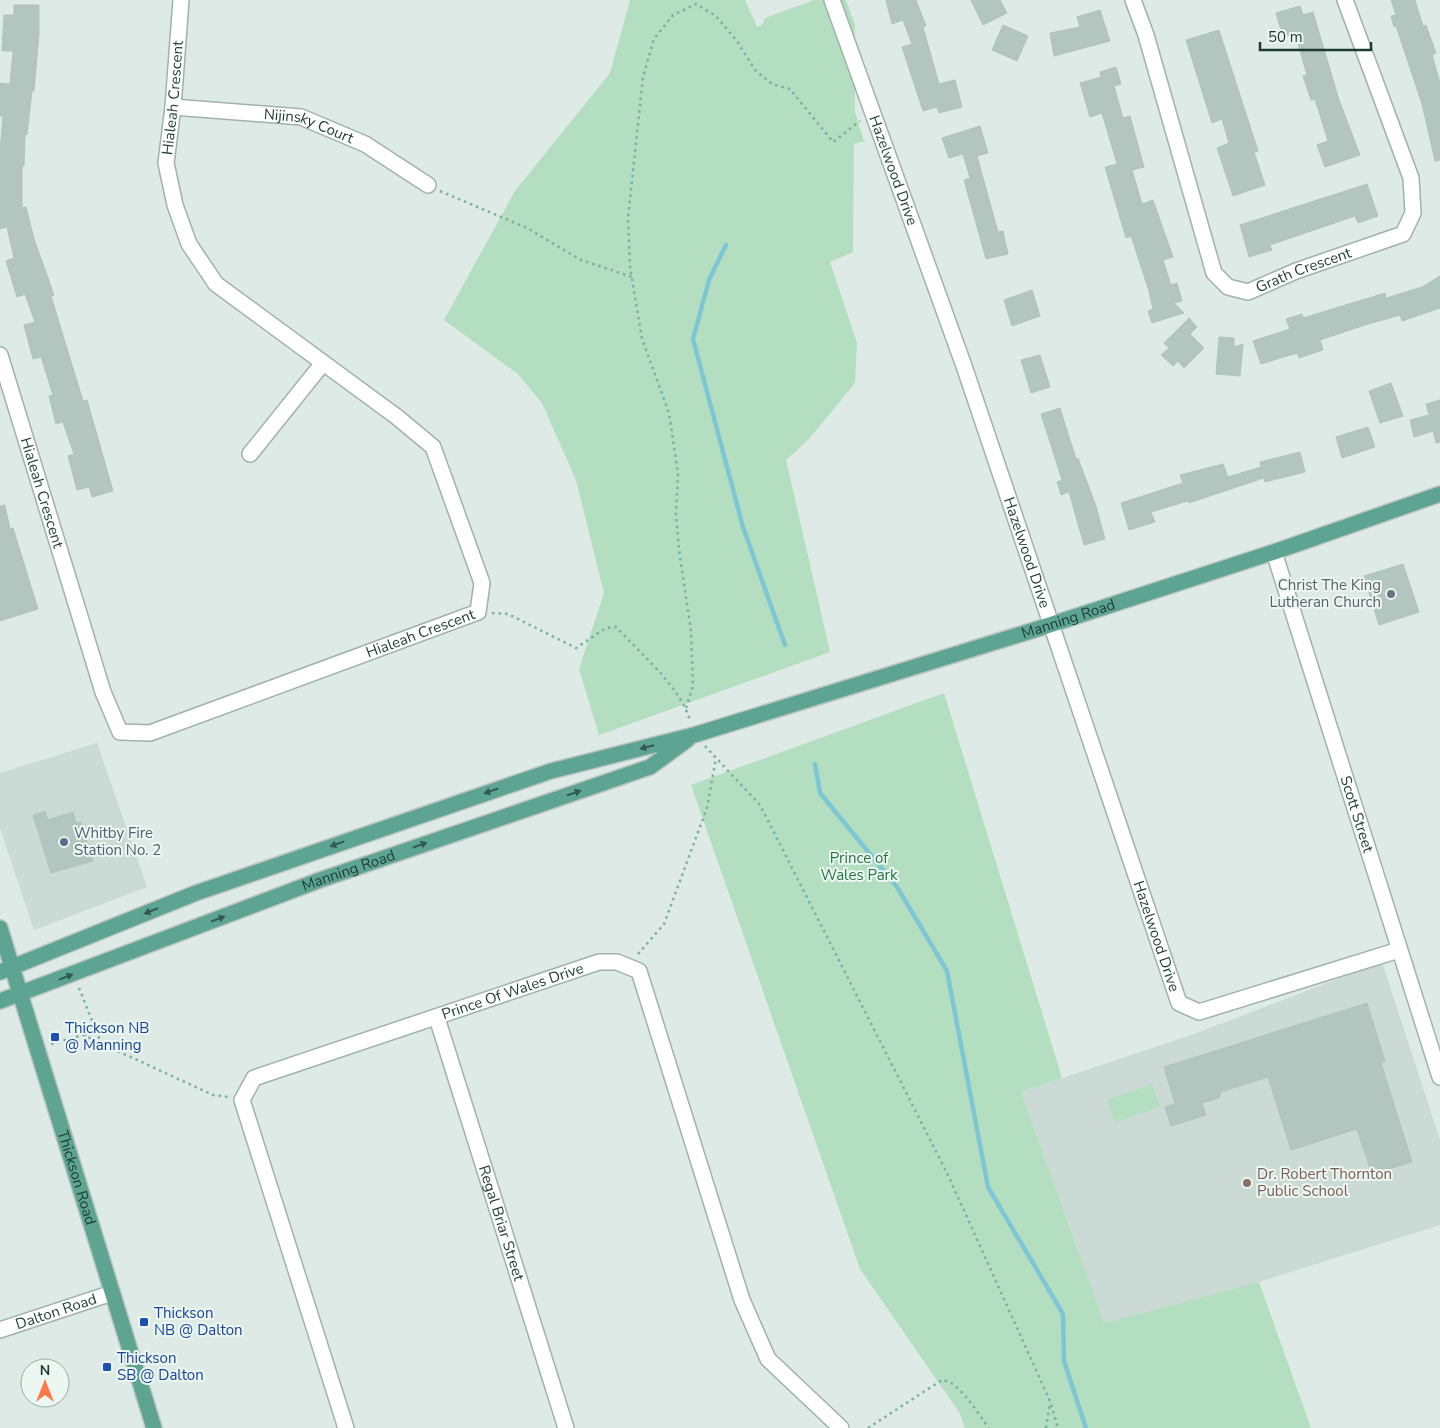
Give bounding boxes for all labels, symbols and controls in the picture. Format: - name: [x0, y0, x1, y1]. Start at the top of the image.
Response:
- scale bar: [1260, 20, 1371, 52]
- text: 50 m: [1268, 27, 1303, 47]
- street label: Hialeah Crescent: [157, 39, 188, 156]
- street label: Nijinsky Court: [263, 104, 358, 148]
- street label: Hazelwood Drive: [864, 112, 922, 228]
- street label: Grath Crescent: [1252, 242, 1355, 297]
- street label: Hialeah Crescent: [16, 435, 69, 551]
- street label: Hazelwood Drive: [999, 494, 1055, 611]
- place label: Christ The King Lutheran Church: [1269, 575, 1381, 612]
- marker: Christ The King Lutheran Church: [1385, 588, 1397, 600]
- street label: Manning Road: [1019, 594, 1118, 643]
- street label: Hialeah Crescent: [363, 604, 478, 663]
- one-way arrow: [639, 743, 654, 751]
- street label: Scott Street: [1335, 773, 1379, 856]
- one-way arrow: [483, 788, 498, 796]
- one-way arrow: [566, 789, 581, 796]
- place label: Whitby Fire Station No. 2: [74, 823, 161, 860]
- marker: Whitby Fire Station No. 2: [58, 836, 70, 848]
- one-way arrow: [329, 840, 344, 848]
- one-way arrow: [413, 841, 428, 849]
- street label: Manning Road: [299, 845, 398, 896]
- park label: Prince of Wales Park: [821, 848, 898, 885]
- street label: Hazelwood Drive: [1128, 878, 1184, 994]
- one-way arrow: [143, 907, 158, 915]
- one-way arrow: [211, 915, 226, 923]
- street label: Prince Of Wales Drive: [439, 958, 586, 1024]
- one-way arrow: [59, 973, 73, 981]
- place label: Thickson NB @ Manning: [65, 1018, 150, 1055]
- marker: Thickson NB @ Manning: [49, 1031, 61, 1043]
- street label: Thickson Road: [53, 1128, 101, 1227]
- street label: Regal Briar Street: [474, 1163, 529, 1284]
- place label: Dr. Robert Thornton Public School: [1257, 1164, 1392, 1201]
- marker: Dr. Robert Thornton Public School: [1241, 1177, 1253, 1189]
- street label: Dalton Road: [13, 1289, 99, 1334]
- place label: Thickson NB @ Dalton: [154, 1303, 243, 1340]
- marker: Thickson NB @ Dalton: [138, 1316, 150, 1328]
- place label: Thickson SB @ Dalton: [117, 1348, 204, 1385]
- north arrow: [20, 1358, 70, 1408]
- text: N: [40, 1361, 50, 1380]
- marker: Thickson SB @ Dalton: [101, 1361, 113, 1373]

